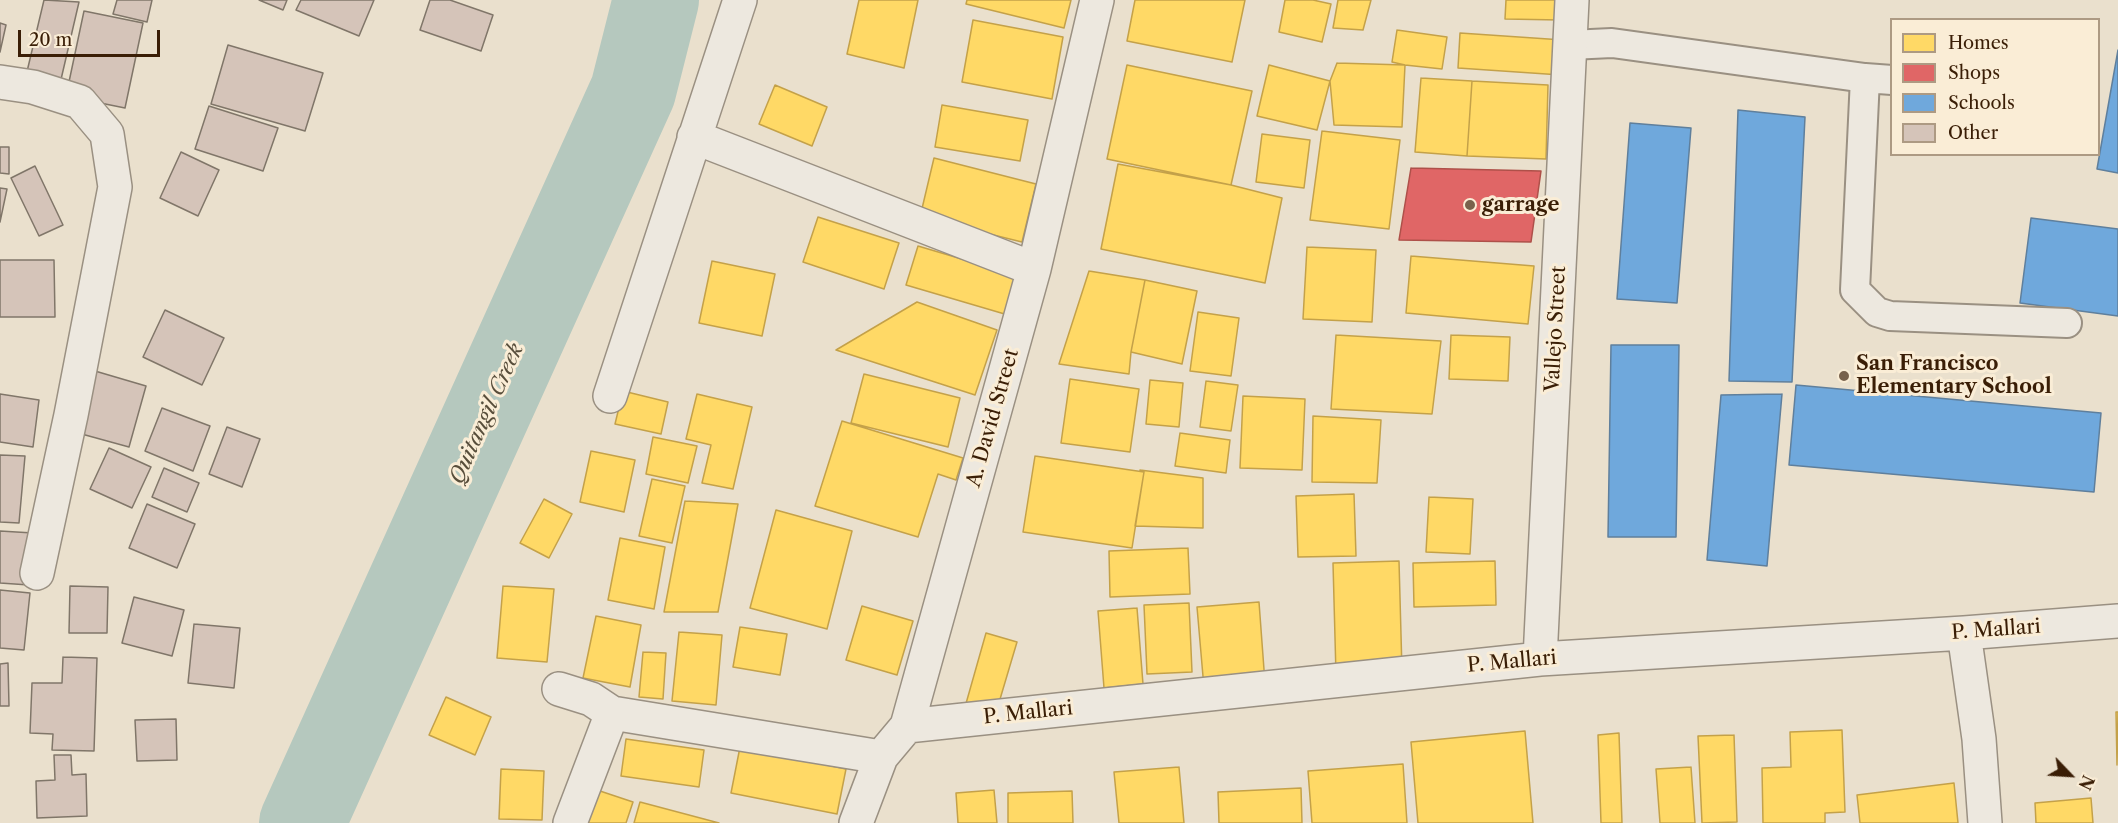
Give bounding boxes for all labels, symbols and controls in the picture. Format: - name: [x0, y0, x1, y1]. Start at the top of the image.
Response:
- scale bar: [21, 18, 164, 56]
- legend: [1890, 18, 2100, 156]
- text: 20 m: [29, 29, 72, 51]
- text: Homes: [1948, 32, 2009, 54]
- text: Shops: [1948, 62, 2000, 84]
- text: Schools: [1948, 92, 2015, 114]
- text: Other: [1948, 122, 1998, 144]
- place label: garrage: [1482, 193, 1559, 217]
- marker: garrage: [1463, 198, 1477, 212]
- street label: Vallejo Street: [1541, 265, 1571, 393]
- water label: Quitangil Creek: [445, 340, 529, 488]
- street label: A. David Street: [962, 346, 1024, 490]
- place label: San Francisco Elementary School: [1856, 352, 2052, 399]
- marker: San Francisco Elementary School: [1837, 369, 1851, 383]
- street label: P. Mallari: [1950, 615, 2042, 645]
- street label: P. Mallari: [1466, 646, 1558, 678]
- street label: P. Mallari: [982, 696, 1074, 730]
- north arrow: [2040, 745, 2100, 805]
- text: N: [2074, 772, 2098, 793]

